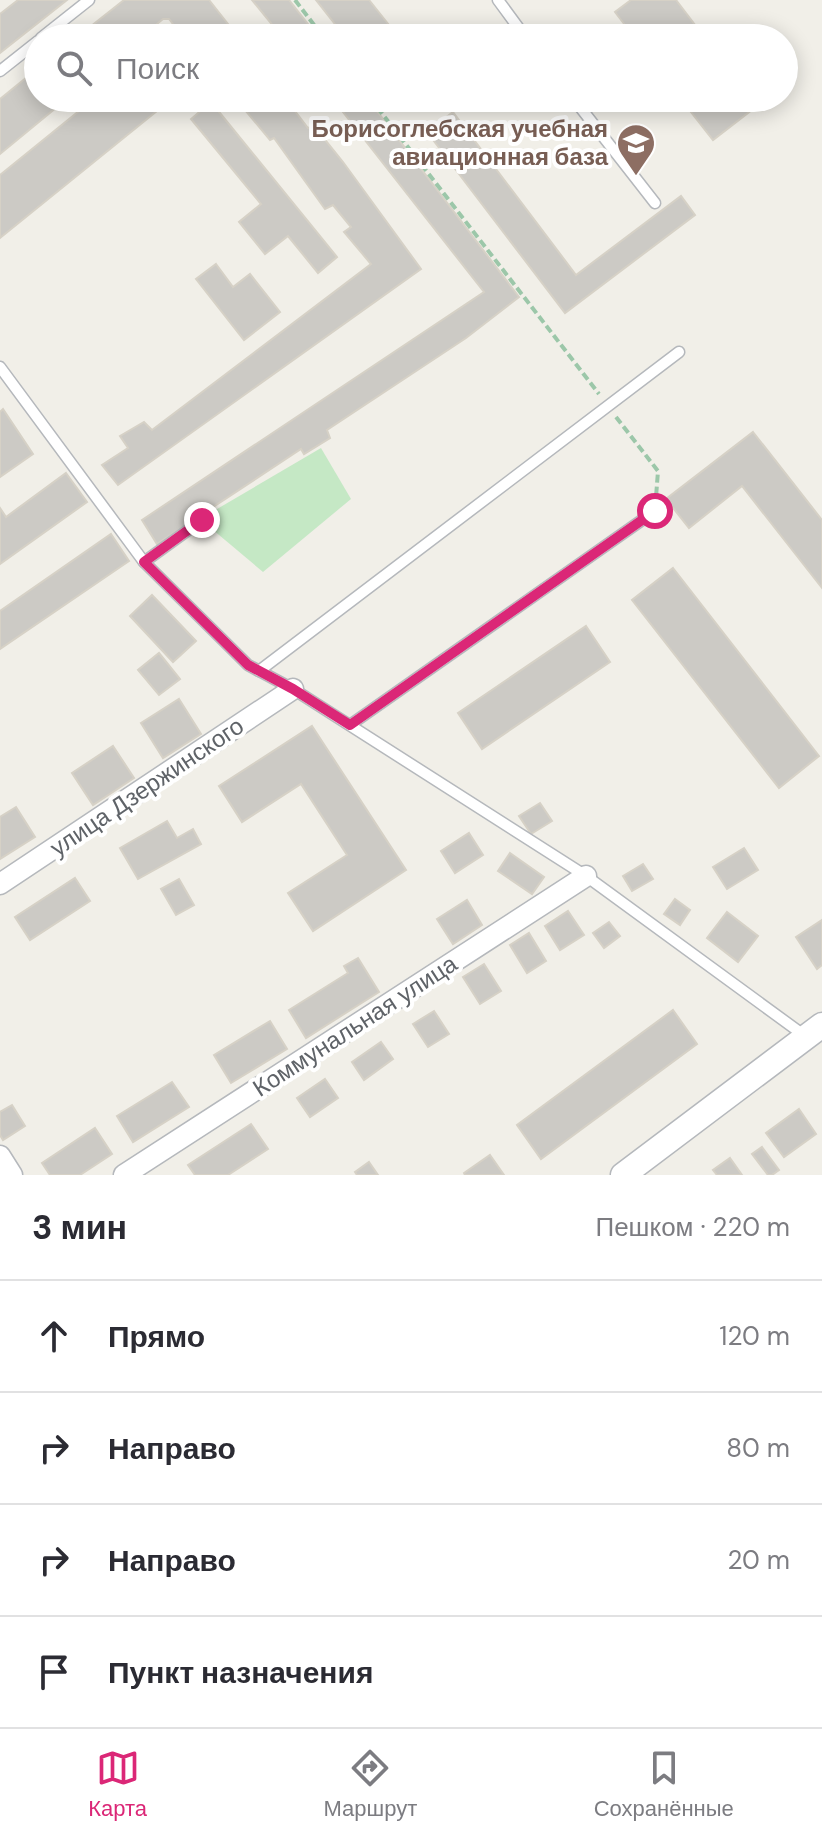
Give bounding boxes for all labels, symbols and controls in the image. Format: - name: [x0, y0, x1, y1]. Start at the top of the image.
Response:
- search box: [24, 24, 798, 112]
- icon: search: [52, 46, 96, 90]
- text: Поиск: [116, 49, 199, 88]
- place label: Борисоглебская учебная авиационная база: [311, 113, 609, 172]
- school or university icon: Борисоглебская учебная авиационная база: [615, 122, 657, 177]
- route start: [637, 493, 673, 529]
- route end: [184, 502, 220, 538]
- street label: улица Дзержинского: [44, 710, 250, 863]
- street label: Коммунальная улица: [247, 948, 463, 1103]
- text: 3 мин: [32, 1205, 127, 1250]
- text: Пешком · 220 m: [595, 1210, 790, 1244]
- icon: ahead: [32, 1314, 76, 1358]
- text: Прямо: [108, 1317, 205, 1356]
- text: 120 m: [719, 1319, 790, 1353]
- icon: right: [32, 1426, 76, 1470]
- text: Направо: [108, 1429, 236, 1468]
- text: 80 m: [726, 1431, 790, 1465]
- icon: right: [32, 1538, 76, 1582]
- text: Направо: [108, 1541, 236, 1580]
- text: 20 m: [727, 1543, 790, 1577]
- icon: arrive: [32, 1650, 76, 1694]
- text: Пункт назначения: [108, 1653, 373, 1692]
- tab: Карта: [88, 1746, 147, 1823]
- tab: Маршрут: [324, 1746, 417, 1823]
- tab: Сохранённые: [594, 1746, 734, 1823]

